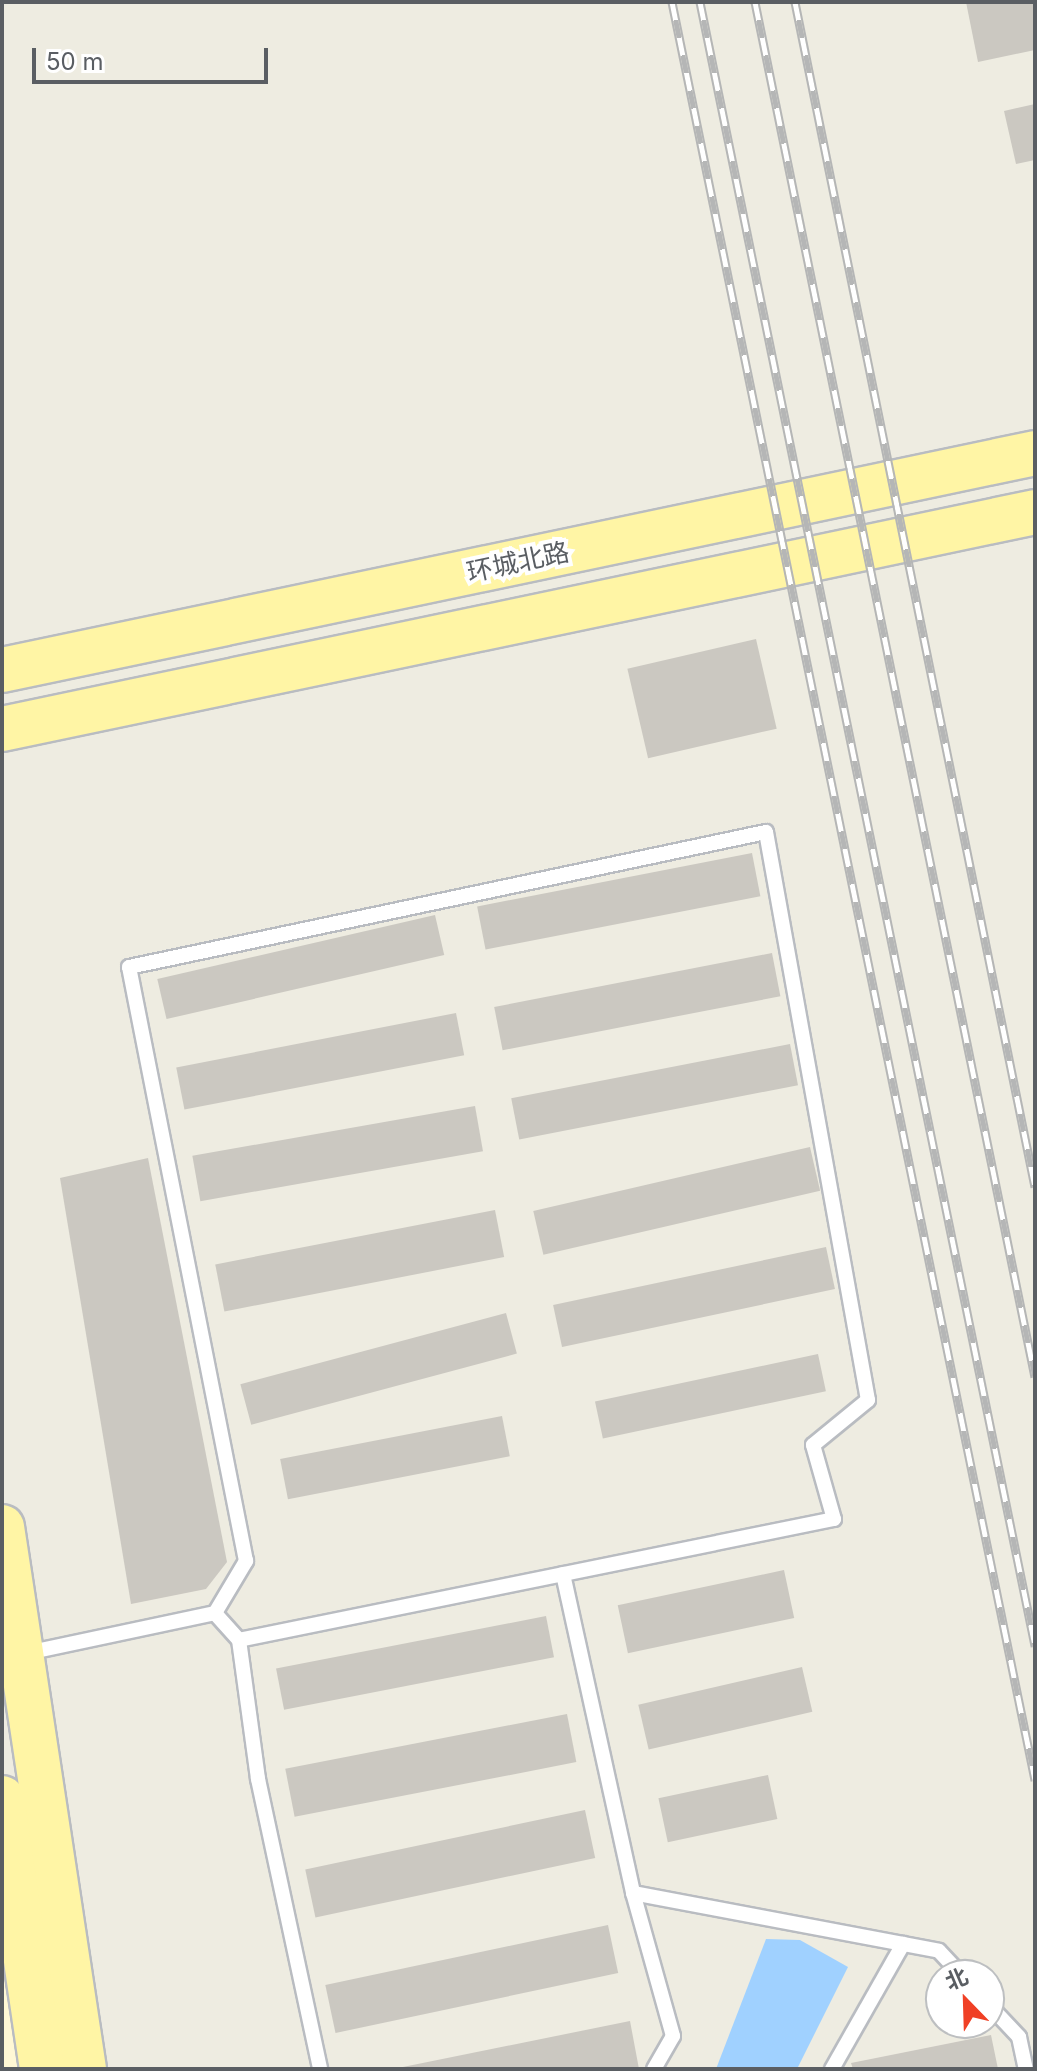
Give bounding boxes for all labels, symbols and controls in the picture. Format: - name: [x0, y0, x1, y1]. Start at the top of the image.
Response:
- scale bar: [36, 32, 272, 82]
- text: 50 m: [46, 47, 104, 76]
- street label: 环城北路: [464, 536, 572, 588]
- north arrow: [925, 1959, 1005, 2039]
- text: 北: [941, 1962, 972, 1995]

